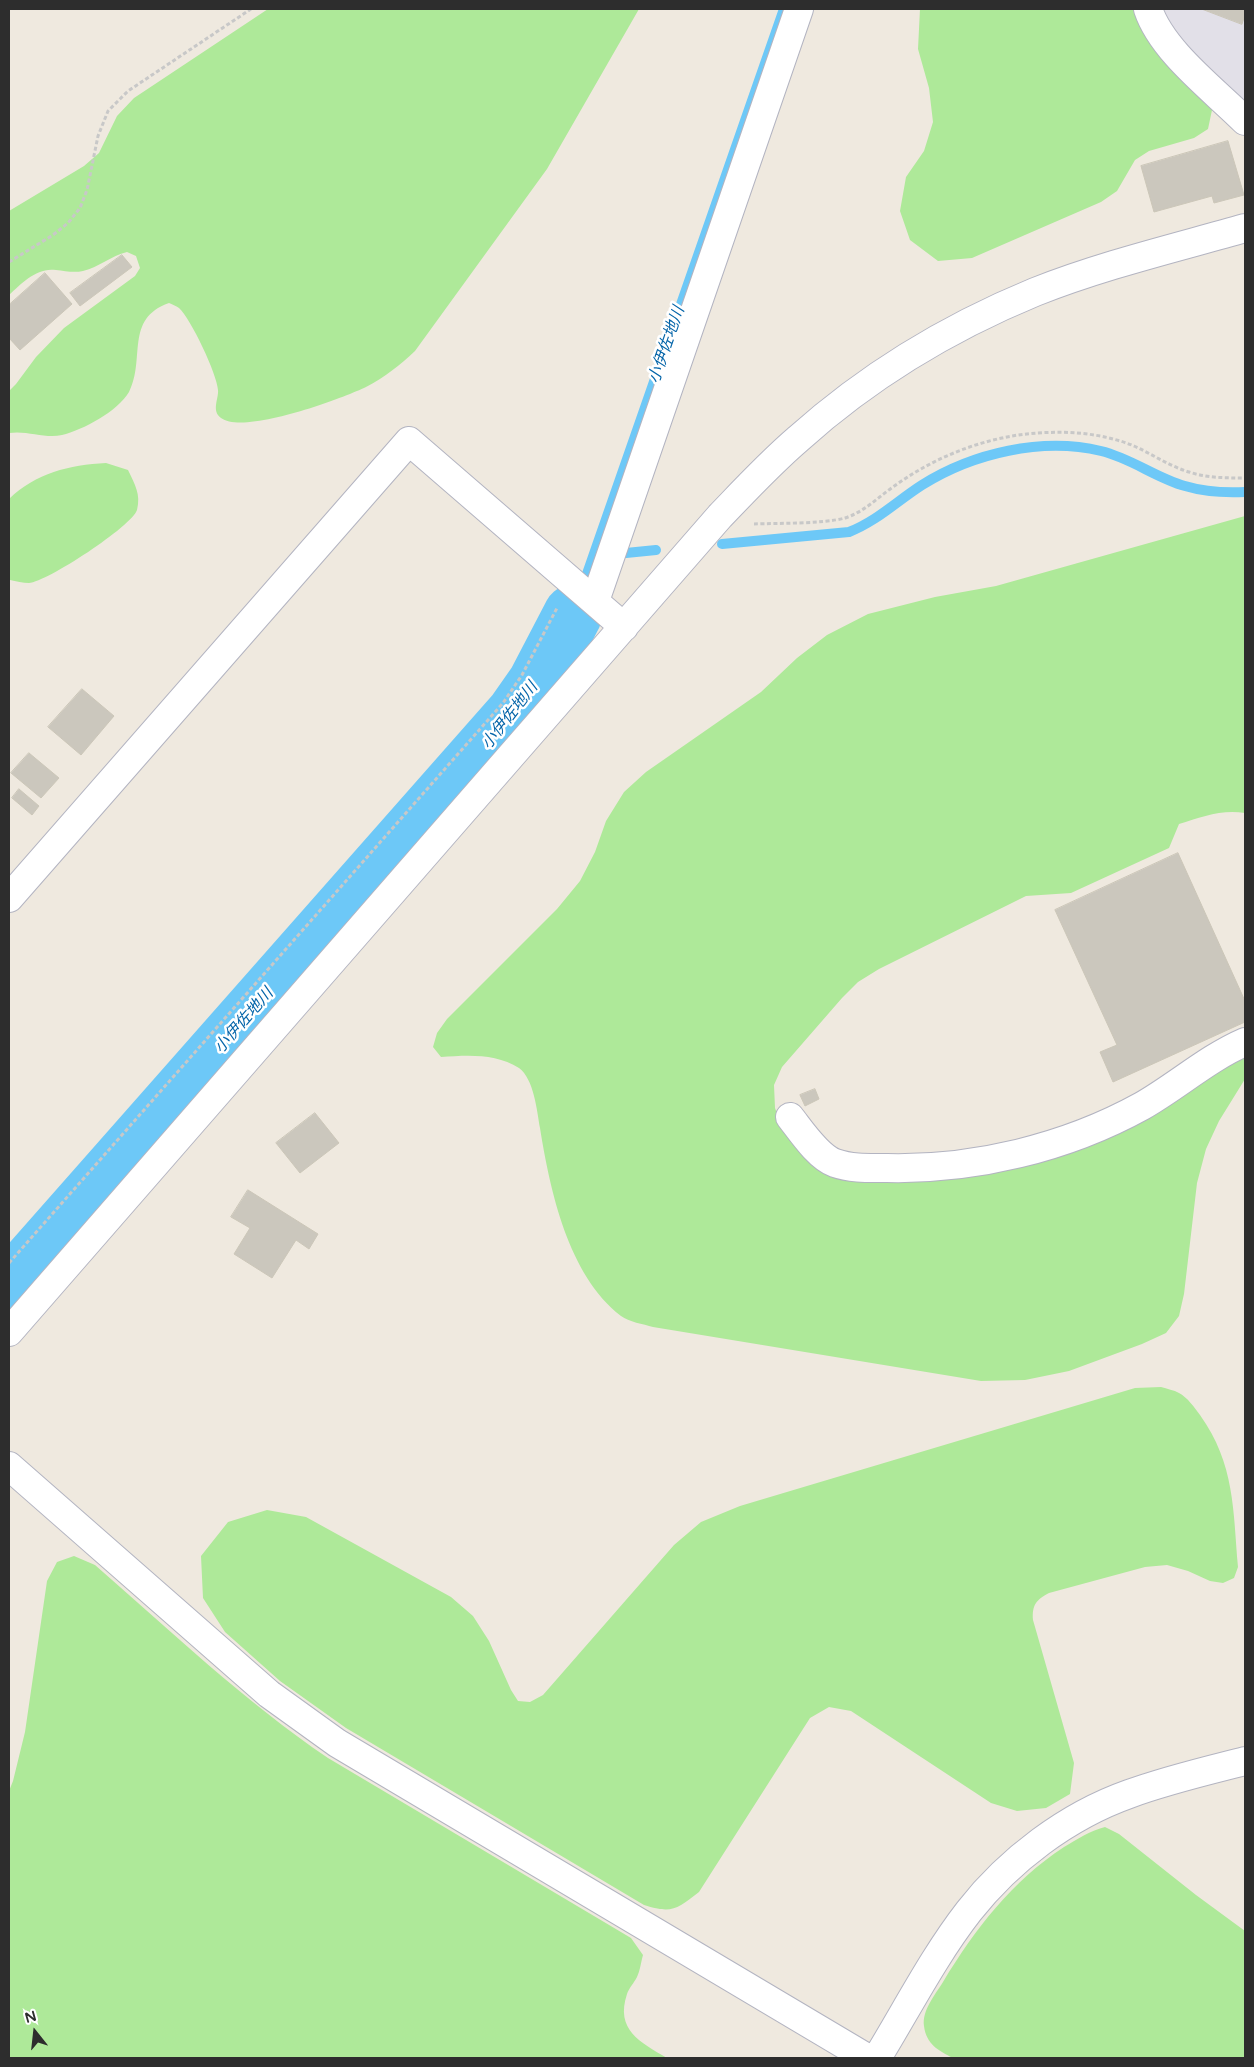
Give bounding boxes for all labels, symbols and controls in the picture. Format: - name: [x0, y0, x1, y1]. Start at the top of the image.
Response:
- water label: 小伊佐地川: [645, 304, 689, 386]
- water label: 小伊佐地川: [478, 679, 542, 753]
- water label: 小伊佐地川: [211, 985, 277, 1057]
- north arrow: [10, 2007, 60, 2057]
- text: N: [23, 2007, 38, 2027]

